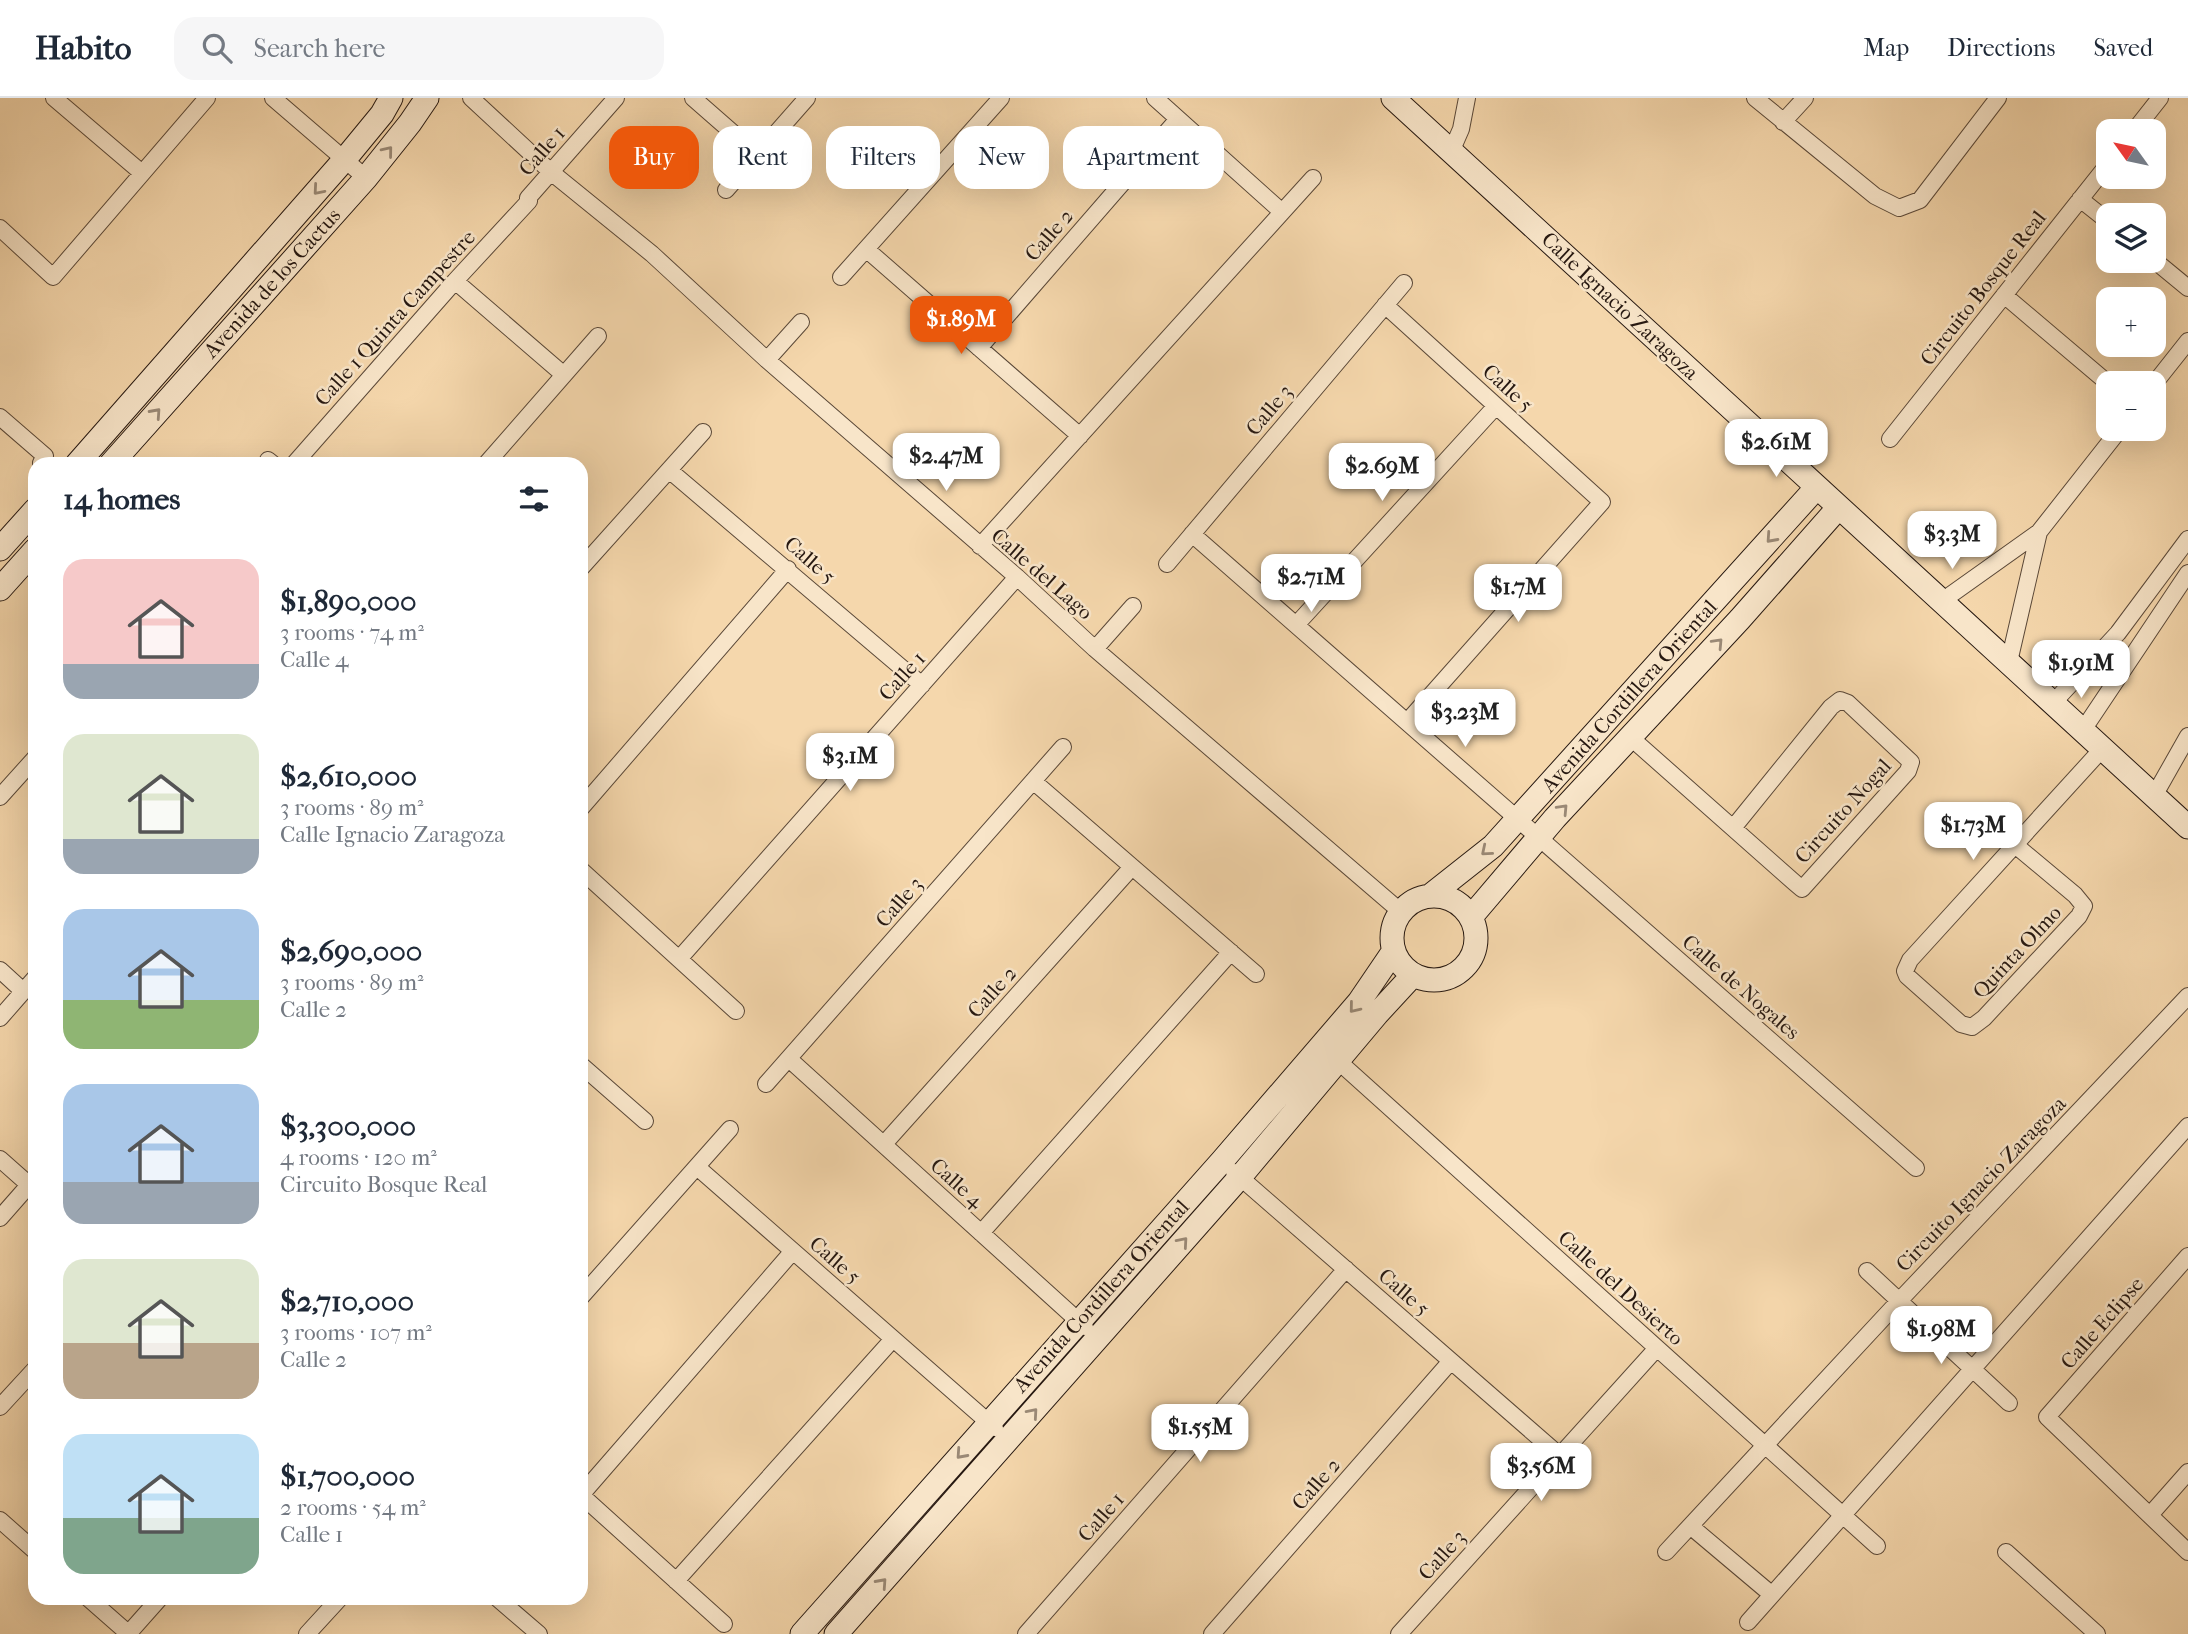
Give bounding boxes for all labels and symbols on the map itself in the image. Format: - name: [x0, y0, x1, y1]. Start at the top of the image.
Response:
- north arrow: [2096, 119, 2166, 189]
- street label: Calle 1: [514, 121, 570, 181]
- one-way arrow: [380, 146, 392, 159]
- one-way arrow: [314, 181, 326, 194]
- street label: Avenida de los Cactus: [198, 203, 346, 363]
- street label: Calle 2: [1020, 204, 1078, 266]
- street label: Circuito Bosque Real: [1915, 206, 2051, 370]
- street label: Calle 1 Quinta Campestre: [310, 225, 480, 411]
- street label: Calle Ignacio Zaragoza: [1537, 227, 1703, 385]
- pin: $1.89M: [904, 296, 1018, 356]
- street label: Calle 5: [1478, 359, 1538, 417]
- street label: Calle 3: [1241, 380, 1297, 440]
- one-way arrow: [148, 408, 161, 421]
- pin: $2.61M: [1719, 420, 1833, 479]
- pin: $2.47M: [889, 434, 1003, 493]
- pin: $2.69M: [1325, 444, 1439, 503]
- pin: $3.3M: [1903, 512, 2001, 571]
- street label: Calle del Lago: [986, 523, 1098, 625]
- one-way arrow: [1767, 530, 1780, 543]
- street label: Calle 5: [780, 531, 840, 589]
- pin: $2.71M: [1254, 554, 1368, 614]
- pin: $1.7M: [1469, 564, 1567, 624]
- street label: Avenida Cordillera Oriental: [1536, 595, 1722, 798]
- one-way arrow: [1710, 638, 1722, 651]
- pin: $1.91M: [2024, 640, 2138, 700]
- street label: Calle 1: [874, 647, 930, 705]
- pin: $3.23M: [1408, 690, 1522, 749]
- pin: $3.1M: [801, 734, 899, 793]
- street label: Circuito Nogal: [1790, 754, 1896, 868]
- pin: $1.73M: [1916, 802, 2030, 862]
- one-way arrow: [1555, 804, 1567, 817]
- one-way arrow: [1482, 843, 1495, 855]
- street label: Calle 3: [871, 872, 927, 932]
- street label: Quinta Olmo: [1968, 900, 2066, 1004]
- street label: Calle de Nogales: [1677, 930, 1805, 1045]
- street label: Calle 2: [963, 961, 1021, 1023]
- one-way arrow: [1350, 999, 1362, 1012]
- street label: Circuito Ignacio Zaragoza: [1891, 1091, 2071, 1276]
- street label: Calle 4: [926, 1153, 989, 1213]
- street label: Avenida Cordillera Oriental: [1008, 1195, 1194, 1398]
- street label: Calle del Desierto: [1554, 1226, 1688, 1350]
- street label: Calle 5: [805, 1231, 865, 1289]
- one-way arrow: [1175, 1237, 1187, 1250]
- street label: Calle 5: [1374, 1263, 1434, 1321]
- street label: Calle Eclipse: [2056, 1272, 2148, 1374]
- pin: $1.98M: [1884, 1306, 1998, 1366]
- pin: $1.55M: [1143, 1404, 1257, 1464]
- one-way arrow: [1025, 1408, 1037, 1421]
- pin: $3.56M: [1484, 1444, 1598, 1503]
- one-way arrow: [957, 1446, 969, 1459]
- street label: Calle 2: [1287, 1453, 1345, 1515]
- street label: Calle 1: [1073, 1487, 1129, 1547]
- street label: Calle 3: [1413, 1525, 1471, 1585]
- one-way arrow: [874, 1578, 886, 1591]

